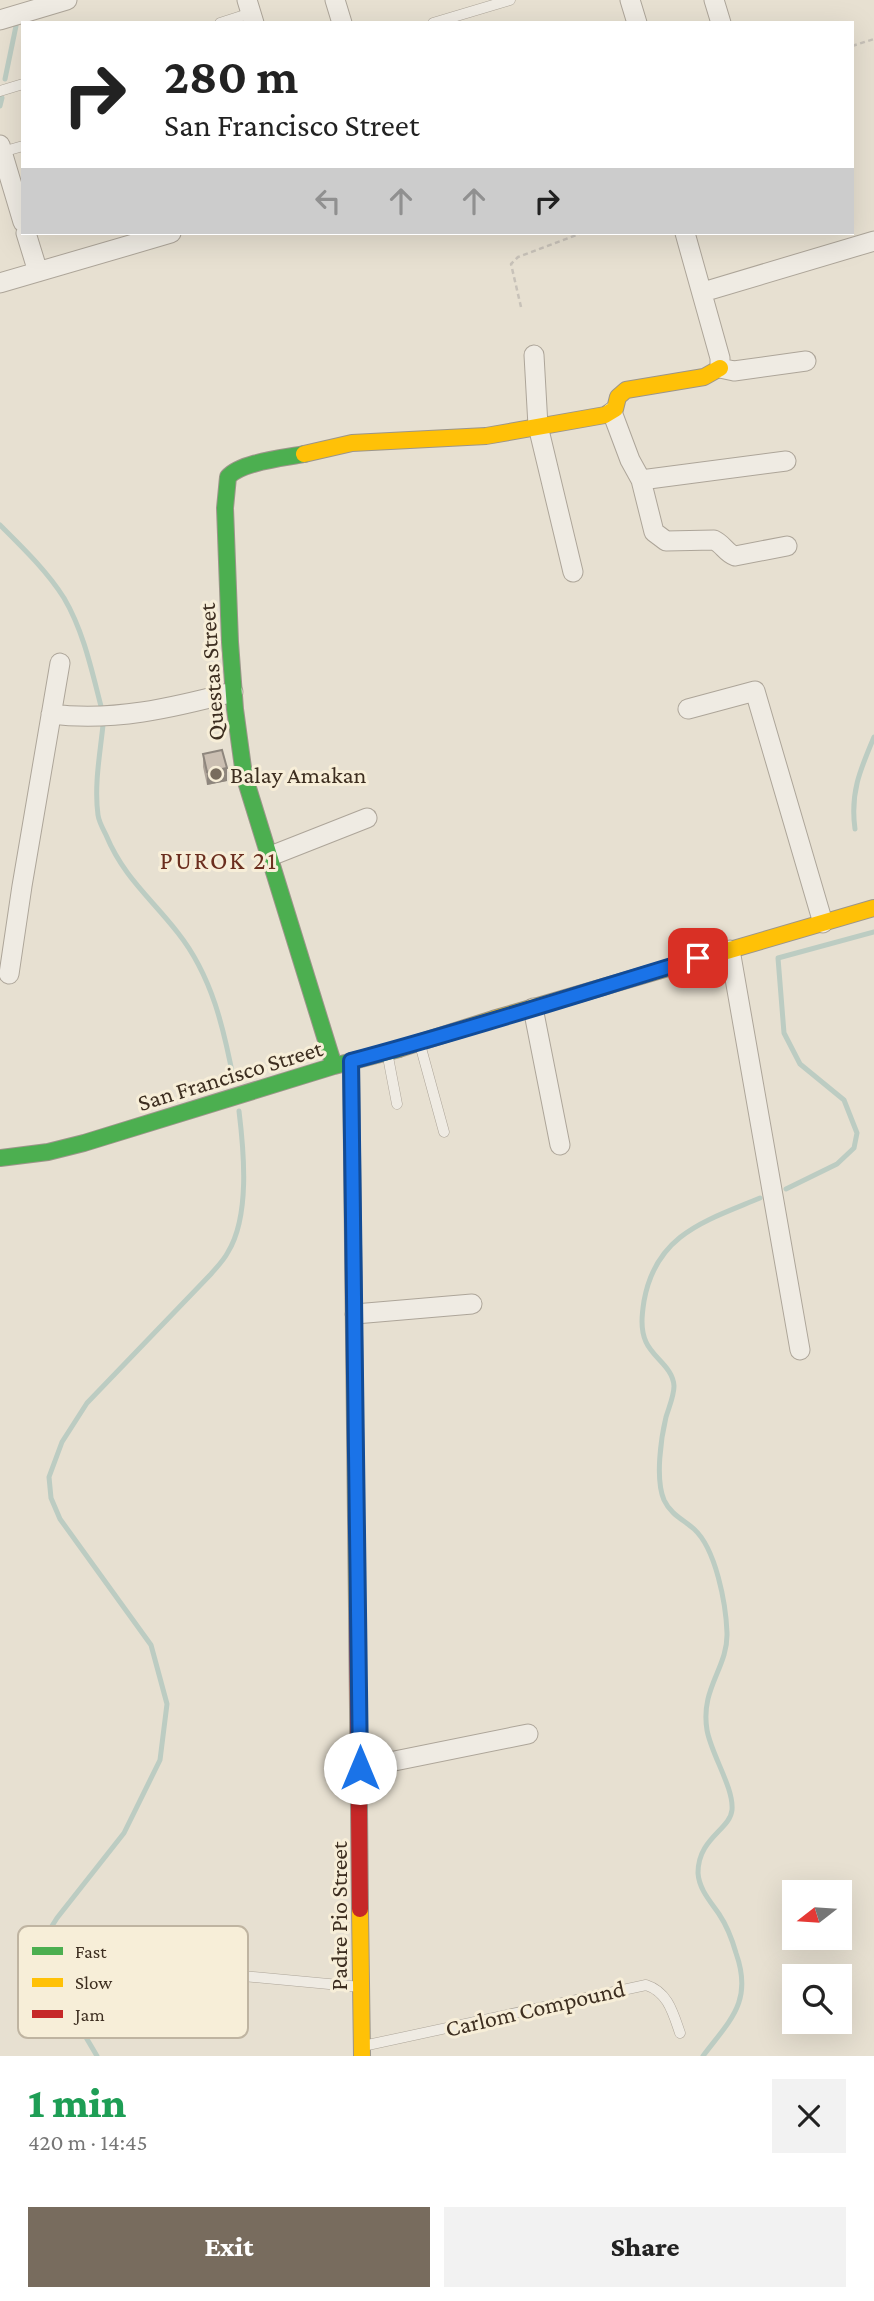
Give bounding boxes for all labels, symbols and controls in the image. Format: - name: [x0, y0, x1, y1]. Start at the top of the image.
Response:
- icon: right: [49, 49, 140, 140]
- text: 280 m: [164, 49, 298, 104]
- text: San Francisco Street: [164, 107, 420, 143]
- icon: left: [309, 182, 347, 220]
- icon: ahead: [382, 182, 420, 220]
- icon: ahead: [455, 182, 493, 220]
- icon: right: [528, 182, 566, 220]
- street label: Questas Street: [193, 601, 229, 742]
- place label: Balay Amakan: [230, 761, 367, 788]
- marker: Balay Amakan: [208, 766, 224, 782]
- district label: PUROK 21: [160, 846, 278, 875]
- pin: [668, 928, 728, 988]
- icon: arrive: [679, 939, 717, 977]
- street label: San Francisco Street: [134, 1034, 327, 1116]
- position arrow: [323, 1731, 397, 1805]
- street label: Padre Pio Street: [325, 1840, 352, 1991]
- north arrow: [782, 1880, 852, 1950]
- map controls: [782, 1880, 852, 2034]
- legend: [18, 1926, 248, 2038]
- text: Fast: [75, 1941, 107, 1962]
- button: search: [782, 1964, 852, 2034]
- text: Slow: [75, 1972, 112, 1993]
- street label: Carlom Compound: [443, 1974, 628, 2042]
- text: Jam: [73, 2004, 105, 2025]
- text: 1 min: [28, 2079, 126, 2126]
- button: close: [772, 2079, 846, 2153]
- text: 420 m · 14:45: [28, 2129, 148, 2155]
- button: Exit: [28, 2207, 430, 2287]
- button: Share: [444, 2207, 846, 2287]

